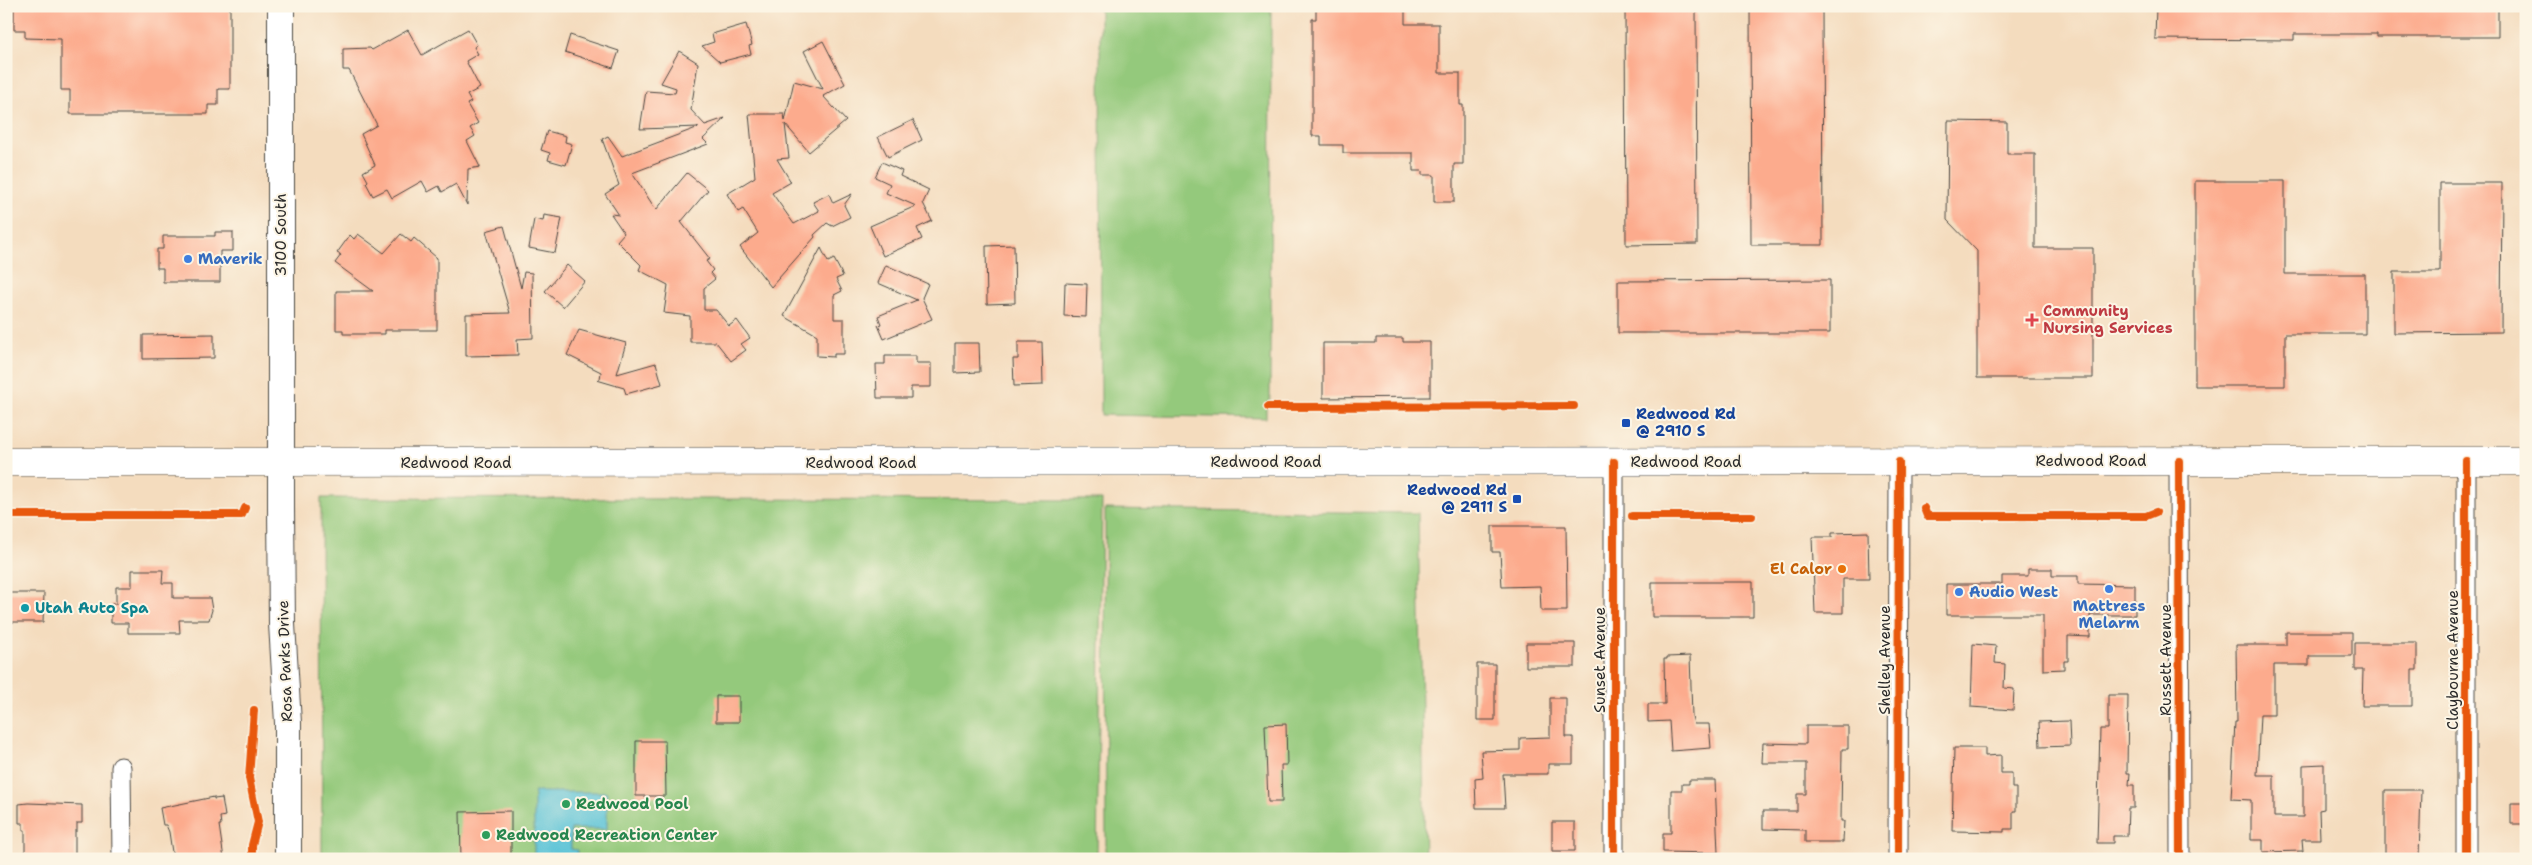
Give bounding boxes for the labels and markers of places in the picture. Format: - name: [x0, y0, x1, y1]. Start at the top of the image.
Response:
- place label: Maverik: [198, 249, 263, 269]
- marker: Maverik: [182, 253, 194, 265]
- place label: Community Nursing Services: [2043, 301, 2173, 338]
- marker: Community Nursing Services: [2025, 313, 2039, 327]
- place label: Redwood Rd @ 2910 S: [1636, 404, 1736, 441]
- marker: Redwood Rd @ 2910 S: [1620, 417, 1632, 429]
- place label: Redwood Rd @ 2911 S: [1407, 480, 1507, 517]
- marker: Redwood Rd @ 2911 S: [1511, 493, 1523, 505]
- place label: El Calor: [1770, 559, 1832, 579]
- marker: El Calor: [1836, 563, 1848, 575]
- place label: Audio West: [1969, 582, 2058, 602]
- marker: Mattress Melarm: [2103, 583, 2115, 595]
- marker: Audio West: [1953, 586, 1965, 598]
- place label: Mattress Melarm: [2073, 596, 2145, 633]
- place label: Utah Auto Spa: [35, 598, 149, 618]
- marker: Utah Auto Spa: [19, 602, 31, 614]
- place label: Redwood Pool: [576, 794, 689, 814]
- marker: Redwood Pool: [560, 798, 572, 810]
- place label: Redwood Recreation Center: [496, 825, 717, 845]
- marker: Redwood Recreation Center: [480, 829, 492, 841]

